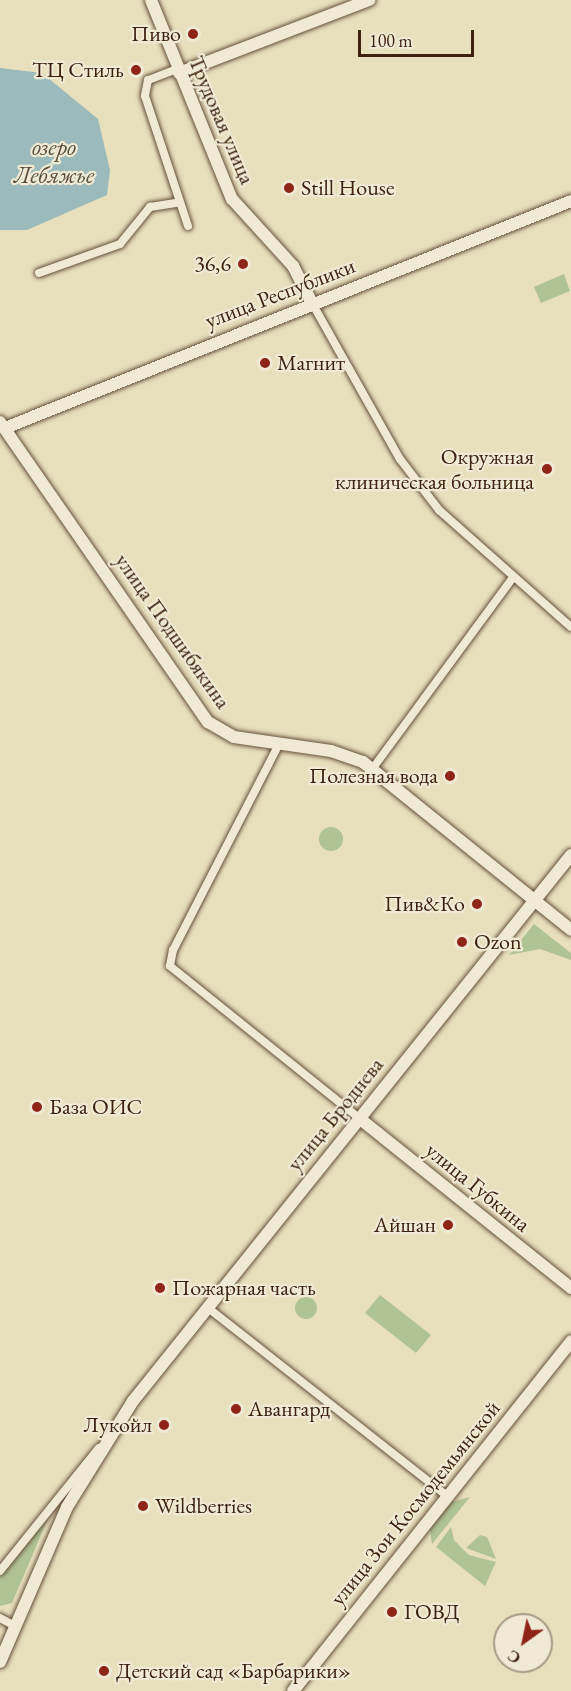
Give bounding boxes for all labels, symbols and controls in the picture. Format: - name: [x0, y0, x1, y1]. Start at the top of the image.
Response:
- scale bar: [361, 18, 476, 56]
- place label: Пиво: [131, 21, 181, 47]
- marker: Пиво: [186, 27, 200, 41]
- text: 100 m: [369, 29, 413, 52]
- street label: Трудовая улица: [183, 52, 261, 188]
- place label: ТЦ Стиль: [32, 57, 124, 83]
- marker: ТЦ Стиль: [129, 63, 143, 77]
- water label: озеро Лебяжье: [14, 133, 94, 189]
- place label: Still House: [301, 175, 394, 201]
- marker: Still House: [282, 181, 296, 195]
- place label: 36,6: [194, 251, 231, 277]
- street label: улица Республики: [201, 252, 359, 334]
- marker: 36,6: [236, 257, 250, 271]
- place label: Магнит: [277, 350, 345, 376]
- marker: Магнит: [258, 356, 272, 370]
- place label: Окружная клиническая больница: [335, 443, 534, 494]
- marker: Окружная клиническая больница: [538, 460, 556, 478]
- street label: улица Подшибякина: [110, 548, 236, 714]
- place label: Полезная вода: [309, 763, 438, 789]
- marker: Полезная вода: [443, 769, 457, 783]
- place label: Пив&Ко: [384, 891, 465, 917]
- marker: Пив&Ко: [470, 897, 484, 911]
- place label: Ozon: [474, 929, 522, 955]
- marker: Ozon: [455, 935, 469, 949]
- street label: улица Броднева: [281, 1052, 389, 1176]
- place label: База ОИС: [49, 1094, 142, 1120]
- marker: База ОИС: [30, 1100, 44, 1114]
- street label: улица Губкина: [420, 1137, 536, 1237]
- place label: Айшан: [374, 1212, 436, 1238]
- marker: Айшан: [441, 1218, 455, 1232]
- place label: Пожарная часть: [172, 1275, 316, 1301]
- marker: Пожарная часть: [153, 1281, 167, 1295]
- street label: улица Зои Космодемьянской: [324, 1395, 506, 1611]
- place label: Авангард: [248, 1396, 330, 1422]
- marker: Авангард: [229, 1402, 243, 1416]
- place label: Лукойл: [84, 1412, 152, 1438]
- marker: Лукойл: [157, 1418, 171, 1432]
- place label: Wildberries: [155, 1493, 252, 1519]
- marker: Wildberries: [136, 1499, 150, 1513]
- place label: ГОВД: [404, 1599, 460, 1625]
- marker: ГОВД: [385, 1605, 399, 1619]
- north arrow: [493, 1613, 553, 1673]
- text: С: [504, 1645, 525, 1669]
- place label: Детский сад «Барбарики»: [116, 1658, 351, 1684]
- marker: Детский сад «Барбарики»: [97, 1664, 111, 1678]

